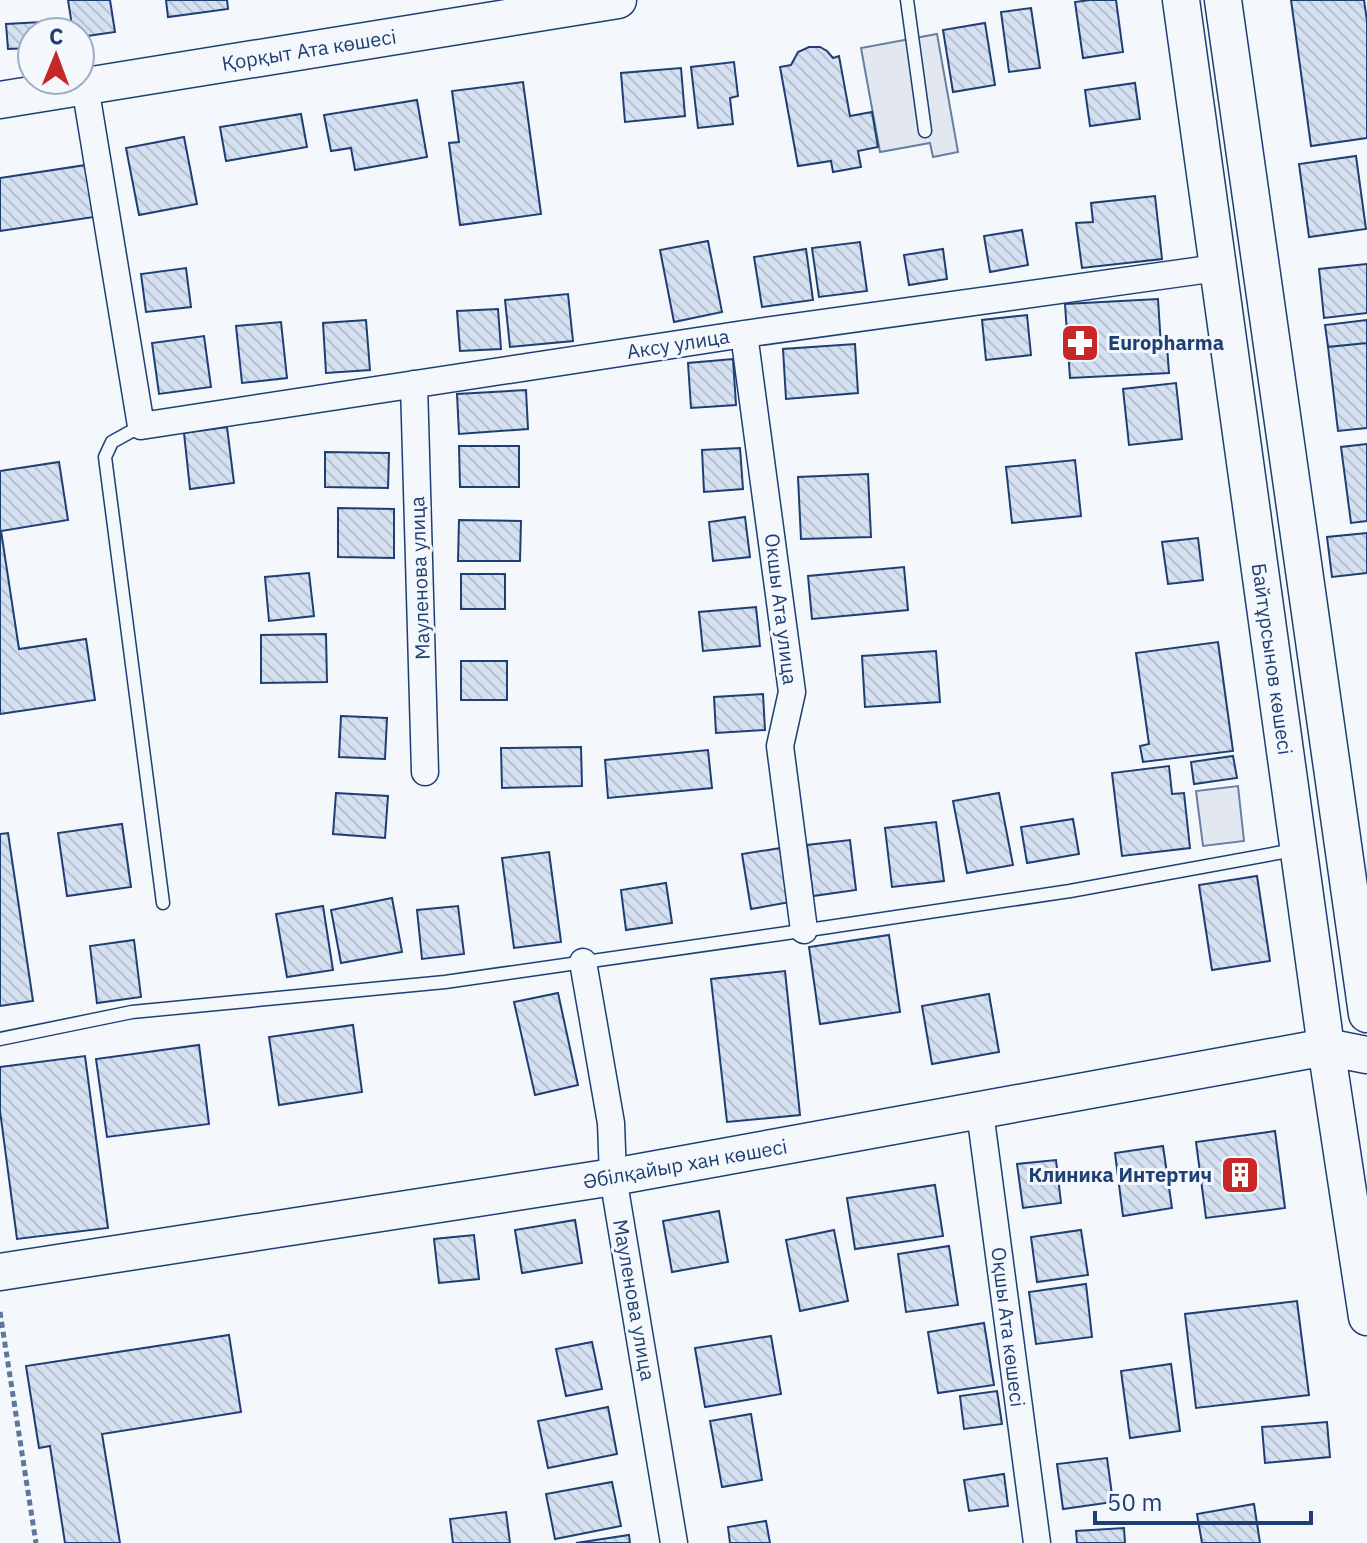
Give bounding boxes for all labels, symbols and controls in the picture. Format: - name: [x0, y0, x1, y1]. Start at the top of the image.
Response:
- north arrow: [16, 16, 96, 96]
- text: С: [49, 21, 64, 50]
- street label: Қорқыт Ата көшесі: [220, 22, 398, 77]
- street label: Аксу улица: [625, 322, 732, 365]
- pharmacy icon: Europharma: [1059, 322, 1101, 364]
- place label: Europharma: [1108, 329, 1224, 356]
- street label: Мауленова улица: [403, 495, 436, 660]
- street label: Окшы Ата улица: [759, 532, 804, 686]
- street label: Байтұрсынов көшесі: [1246, 561, 1299, 757]
- street label: Әбілқайыр хан көшесі: [581, 1132, 789, 1195]
- building icon: Клиника Интертич: [1219, 1154, 1261, 1196]
- place label: Клиника Интертич: [1028, 1161, 1212, 1188]
- street label: Мауленова улица: [607, 1217, 662, 1383]
- street label: Оқшы Ата көшесі: [985, 1245, 1032, 1408]
- scale bar: [1095, 1475, 1311, 1525]
- text: 50 m: [1107, 1486, 1162, 1518]

